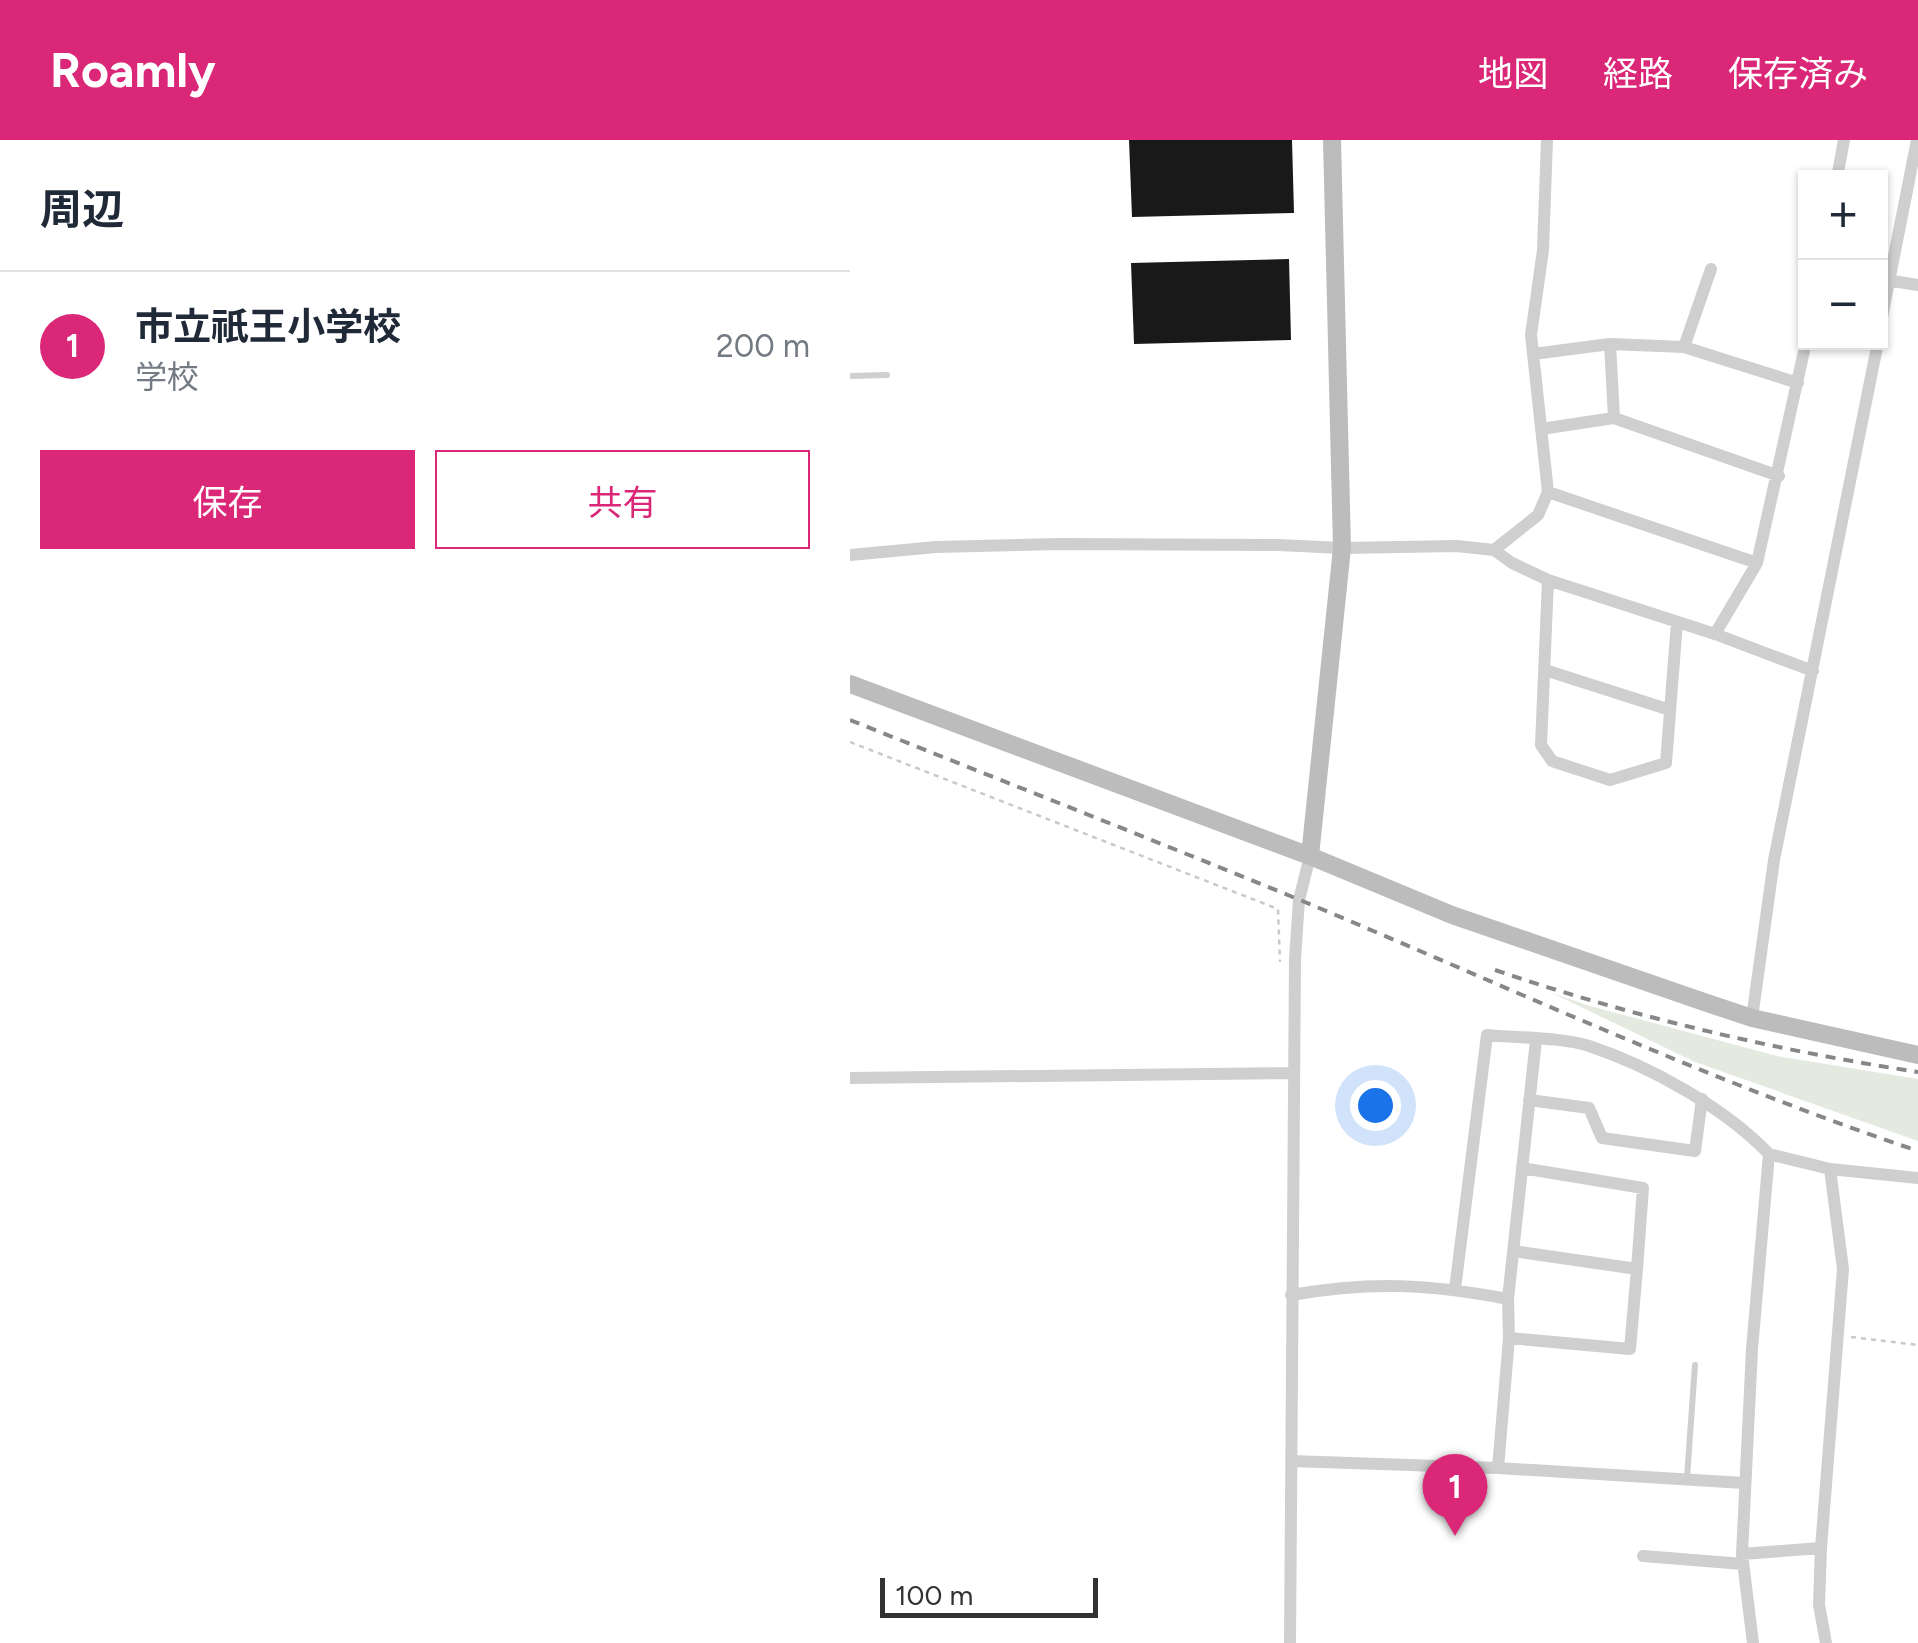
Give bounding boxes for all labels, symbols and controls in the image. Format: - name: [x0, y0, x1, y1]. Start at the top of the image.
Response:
- text: Roamly: [50, 41, 216, 99]
- text: 地図: [1478, 53, 1548, 95]
- text: 経路: [1603, 53, 1673, 95]
- text: 保存済み: [1728, 53, 1868, 95]
- map controls: [1798, 170, 1888, 350]
- button: +: [1798, 170, 1888, 260]
- text: 周辺: [40, 184, 124, 235]
- button: −: [1798, 260, 1888, 350]
- text: 市立祇王小学校: [135, 304, 401, 350]
- text: 1: [66, 327, 79, 365]
- text: 200 m: [716, 327, 810, 365]
- text: 学校: [135, 358, 199, 396]
- button: 保存: [40, 450, 415, 549]
- button: 共有: [435, 450, 810, 549]
- your location: [1350, 1080, 1401, 1131]
- pin: 1: [1422, 1454, 1488, 1536]
- scale bar: [880, 1573, 1098, 1618]
- text: 100 m: [895, 1578, 973, 1612]

